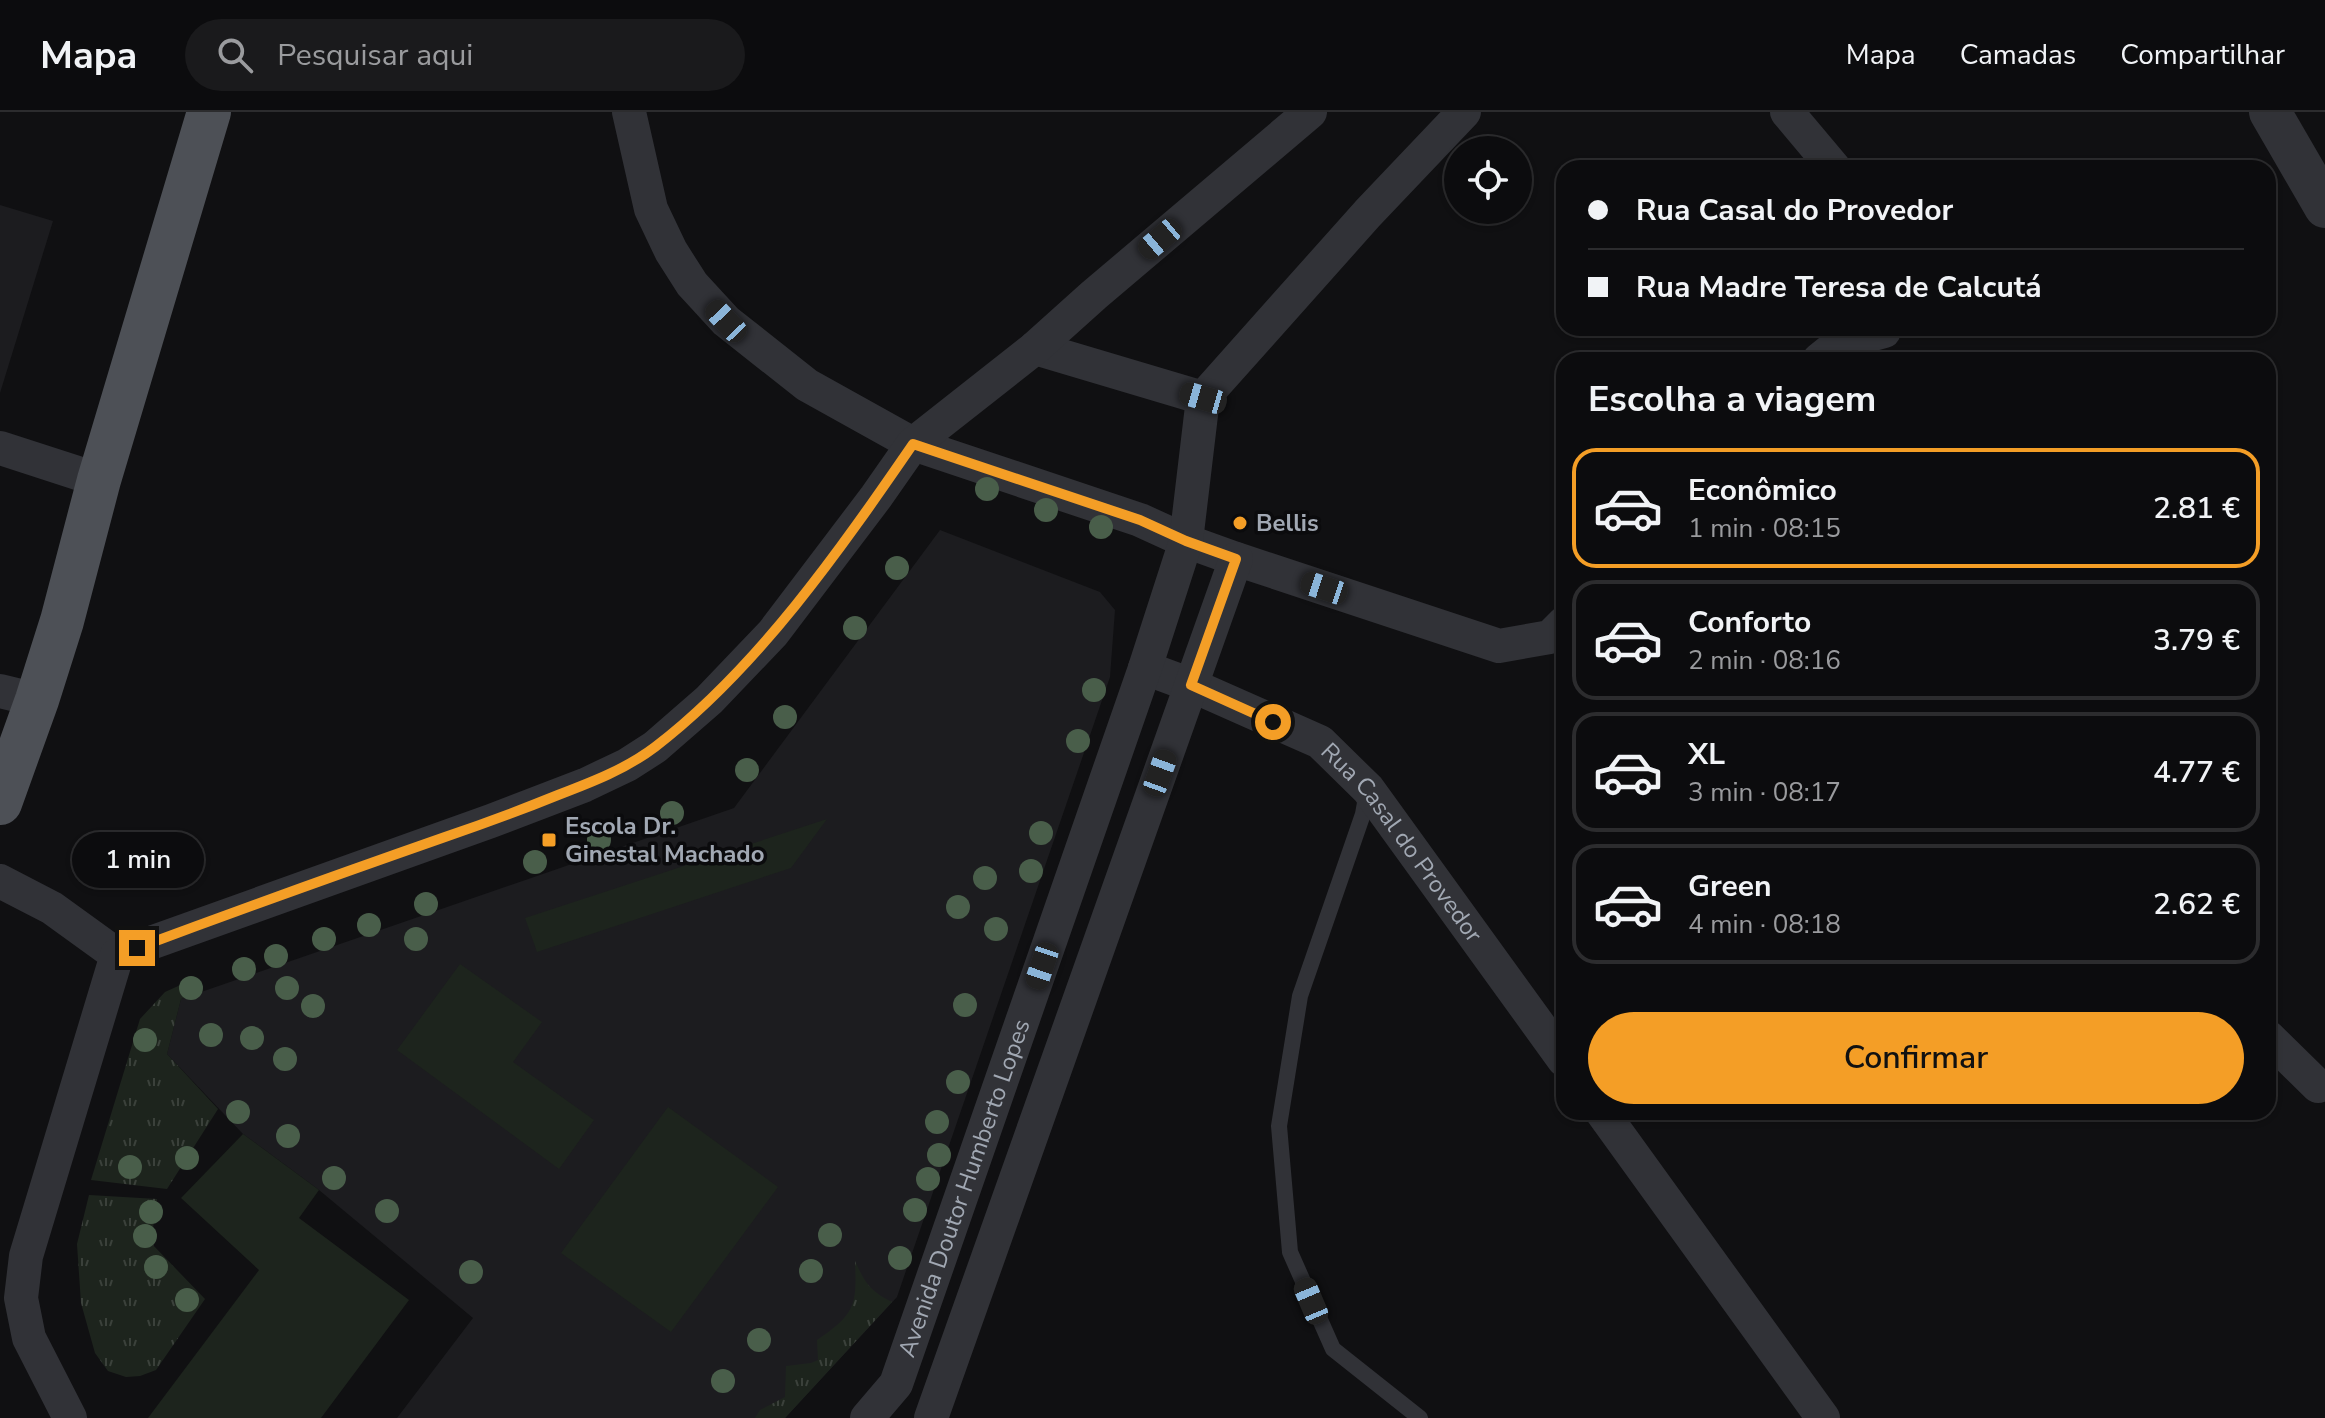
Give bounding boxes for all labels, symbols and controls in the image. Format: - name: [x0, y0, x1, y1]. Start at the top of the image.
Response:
- search box: [185, 19, 745, 91]
- text: Mapa: [40, 30, 137, 81]
- icon: search: [213, 33, 257, 77]
- text: Pesquisar aqui: [277, 35, 473, 76]
- text: Mapa: [1846, 36, 1916, 74]
- text: Camadas: [1960, 36, 2076, 74]
- text: Compartilhar: [2120, 36, 2285, 74]
- map controls: [1444, 136, 1532, 224]
- button: locate: [1444, 136, 1532, 224]
- text: Rua Casal do Provedor: [1636, 190, 1953, 231]
- car: [1134, 214, 1186, 264]
- text: Rua Madre Teresa de Calcutá: [1636, 267, 2042, 308]
- car: [701, 295, 751, 347]
- text: Escolha a viagem: [1588, 375, 1876, 424]
- car: [1177, 380, 1229, 416]
- text: Econômico: [1688, 470, 1837, 511]
- icon: car: [1592, 472, 1664, 544]
- text: 2.81 €: [2153, 488, 2240, 529]
- place label: Bellis: [1256, 507, 1319, 539]
- text: 1 min · 08:15: [1688, 511, 1841, 546]
- marker: Bellis: [1231, 514, 1249, 532]
- car: [1297, 569, 1351, 607]
- text: Conforto: [1688, 602, 1811, 643]
- icon: car: [1592, 604, 1664, 676]
- text: 3.79 €: [2153, 620, 2240, 661]
- text: 2 min · 08:16: [1688, 643, 1841, 678]
- route start: [1255, 704, 1291, 740]
- text: XL: [1688, 734, 1725, 775]
- street label: Rua Casal do Provedor: [1314, 736, 1490, 949]
- icon: car: [1592, 736, 1664, 808]
- car: [1141, 746, 1179, 800]
- text: 4.77 €: [2153, 752, 2240, 793]
- text: 3 min · 08:17: [1688, 775, 1841, 810]
- place label: Escola Dr. Ginestal Machado: [565, 810, 765, 870]
- marker: Escola Dr. Ginestal Machado: [540, 831, 558, 849]
- callout: 1 min: [71, 832, 203, 888]
- text: 1 min: [105, 842, 171, 877]
- text: Green: [1688, 866, 1772, 907]
- icon: car: [1592, 868, 1664, 940]
- text: 2.62 €: [2153, 884, 2240, 925]
- text: 4 min · 08:18: [1688, 907, 1841, 942]
- route end: [119, 930, 155, 966]
- car: [1023, 939, 1061, 993]
- button: Confirmar: [1588, 1012, 2244, 1104]
- street label: Avenida Doutor Humberto Lopes: [891, 1015, 1038, 1361]
- car: [1291, 1274, 1331, 1328]

